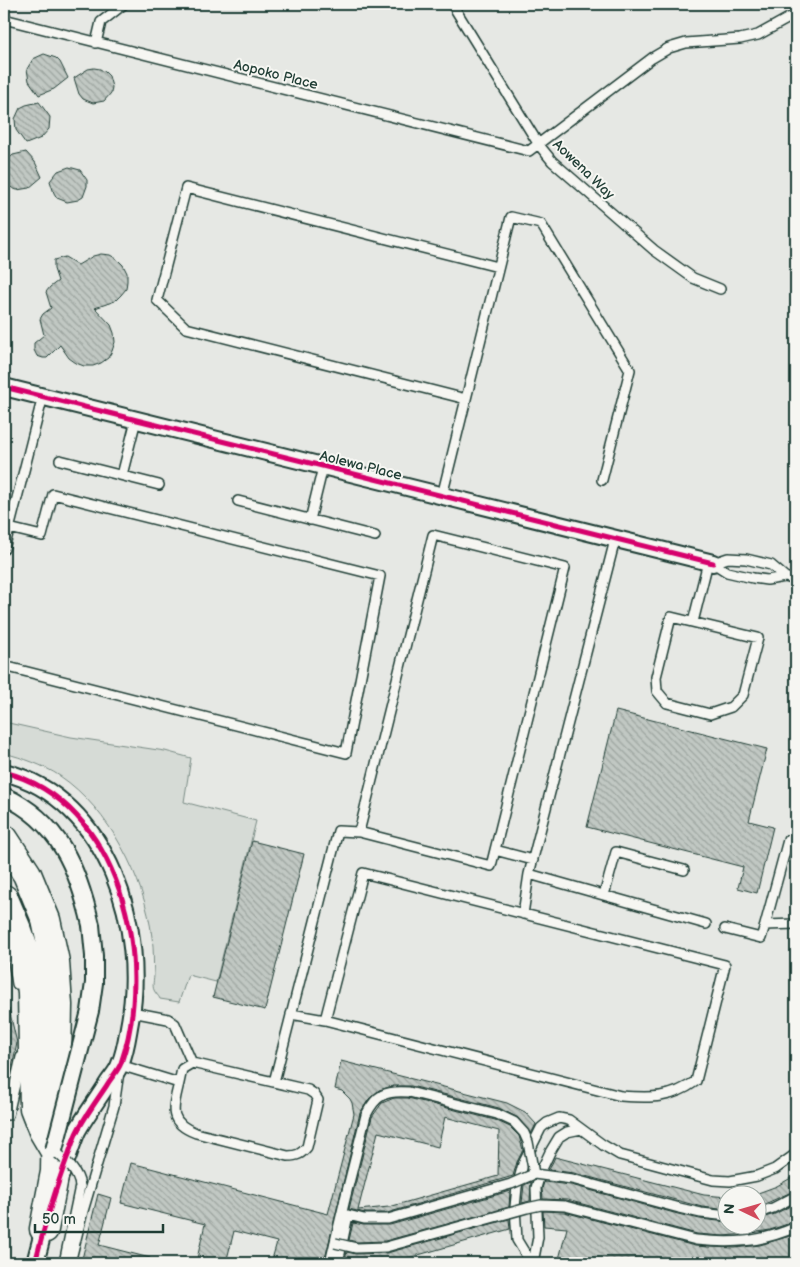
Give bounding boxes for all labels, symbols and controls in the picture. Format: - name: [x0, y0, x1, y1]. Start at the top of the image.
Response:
- street label: Aopoko Place: [232, 56, 320, 93]
- street label: Aowena Way: [549, 136, 618, 203]
- street label: Aolewa Place: [318, 447, 404, 484]
- north arrow: [718, 1184, 768, 1234]
- scale bar: [35, 1202, 162, 1234]
- text: N: [721, 1203, 738, 1215]
- text: 50 m: [42, 1210, 76, 1229]

